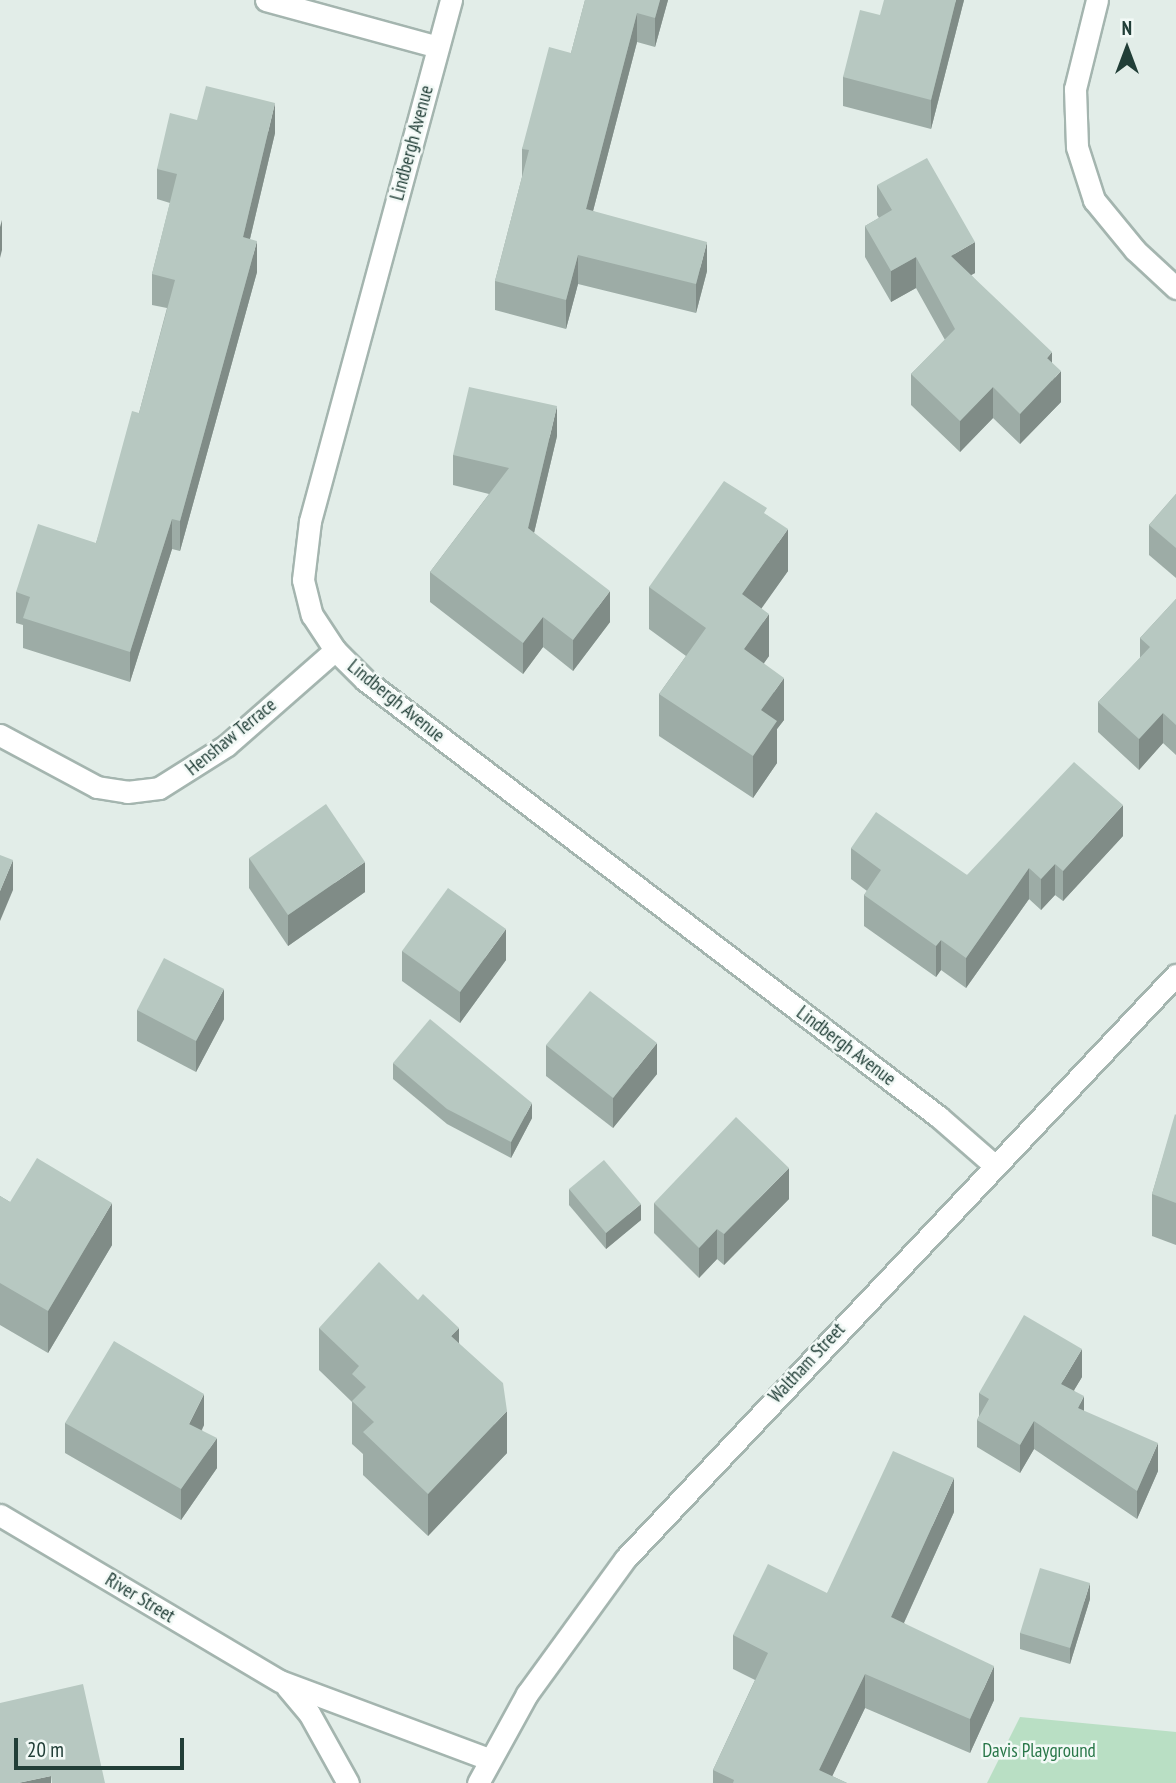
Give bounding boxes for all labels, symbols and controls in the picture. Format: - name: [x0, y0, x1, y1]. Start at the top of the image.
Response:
- north arrow: [1092, 14, 1162, 84]
- text: N: [1122, 16, 1132, 40]
- street label: Lindbergh Avenue: [386, 83, 438, 203]
- street label: Lindbergh Avenue: [343, 655, 449, 747]
- street label: Henshaw Terrace: [181, 693, 281, 781]
- street label: Lindbergh Avenue: [792, 1001, 900, 1091]
- street label: Waltham Street: [764, 1318, 850, 1408]
- street label: River Street: [101, 1568, 179, 1628]
- scale bar: [18, 1724, 187, 1768]
- text: 20 m: [27, 1736, 64, 1763]
- park label: Davis Playground: [982, 1740, 1096, 1762]

